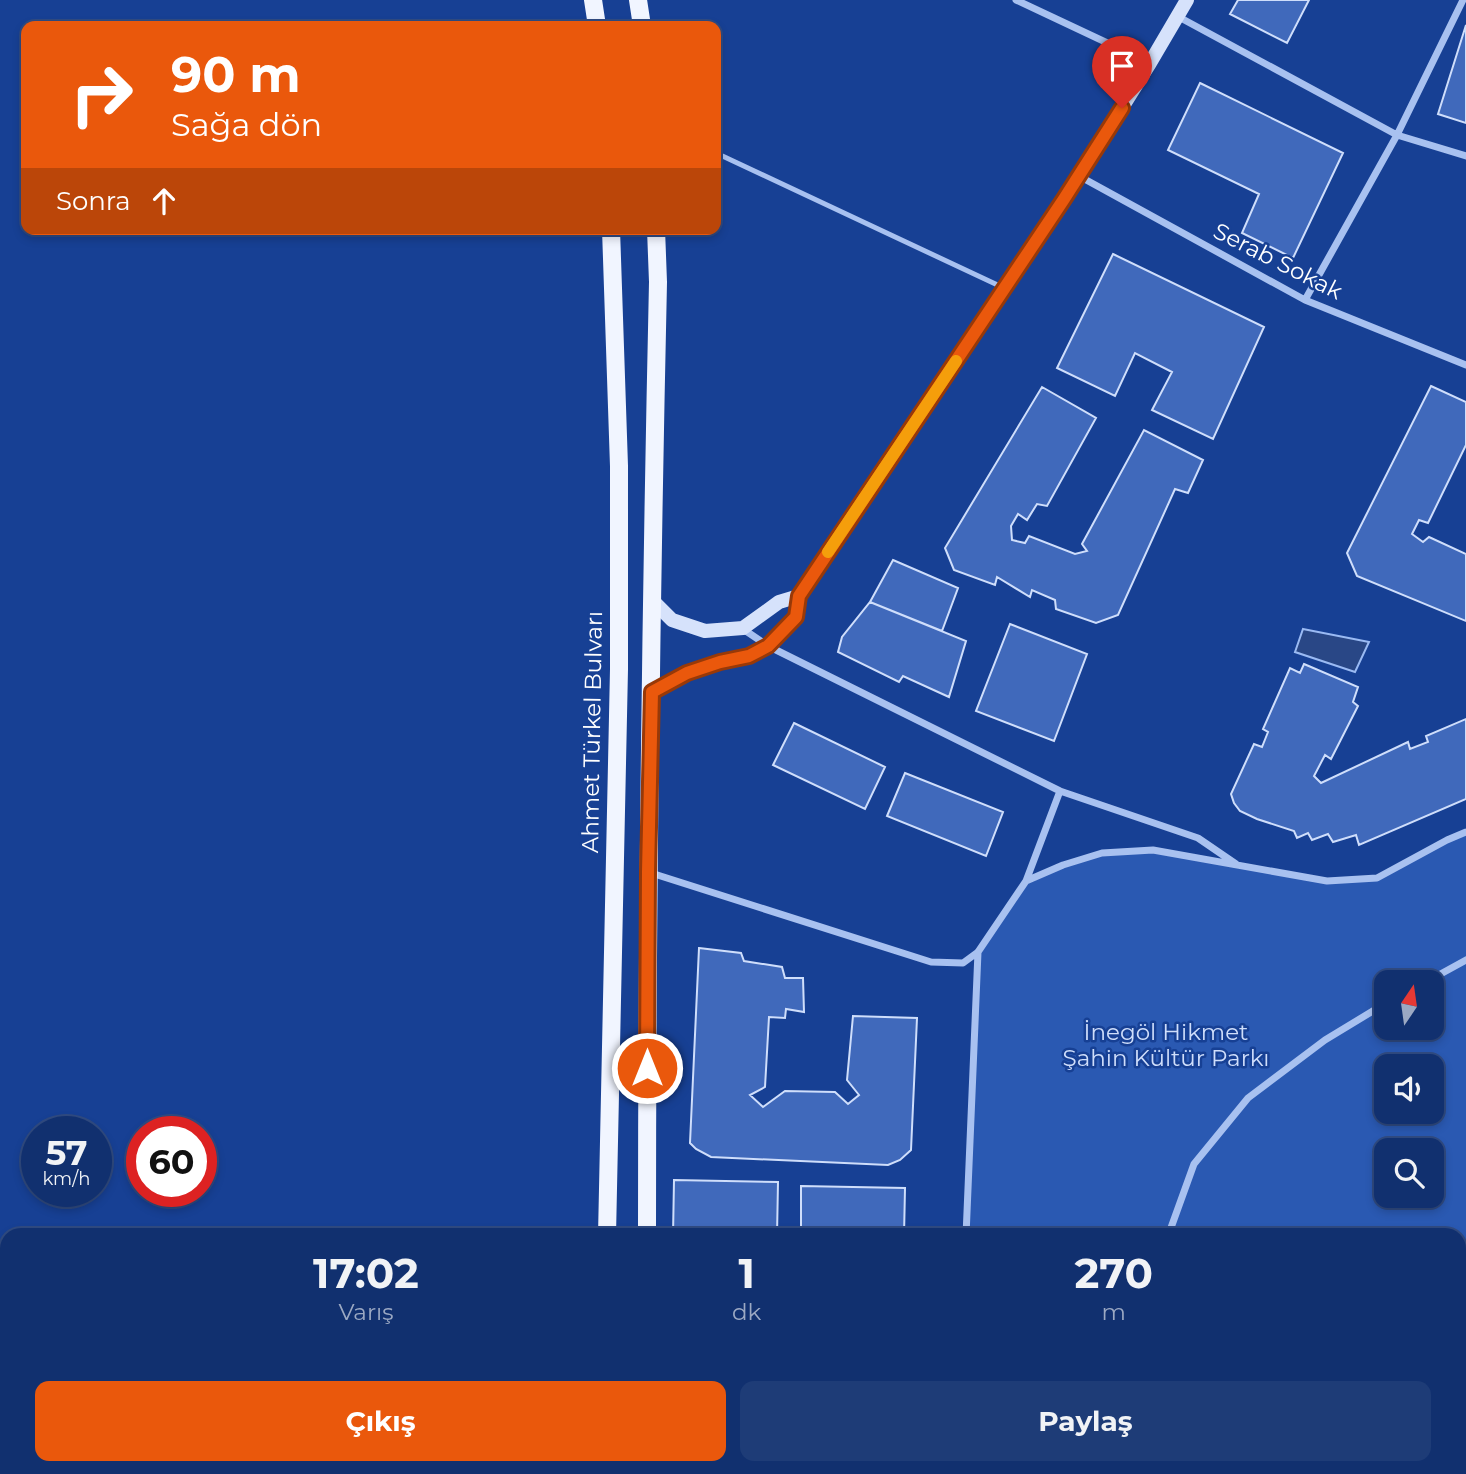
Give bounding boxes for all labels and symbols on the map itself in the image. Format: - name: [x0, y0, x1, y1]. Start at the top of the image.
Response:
- pin: [1092, 36, 1152, 108]
- street label: Serab Sokak: [1209, 217, 1347, 306]
- street label: Ahmet Türkel Bulvarı: [576, 611, 608, 853]
- north arrow: [1374, 970, 1444, 1040]
- park label: İnegöl Hikmet Şahin Kültür Parkı: [1063, 1018, 1269, 1072]
- position arrow: [610, 1031, 684, 1105]
- speed limit sign: 60: [126, 1116, 217, 1207]

